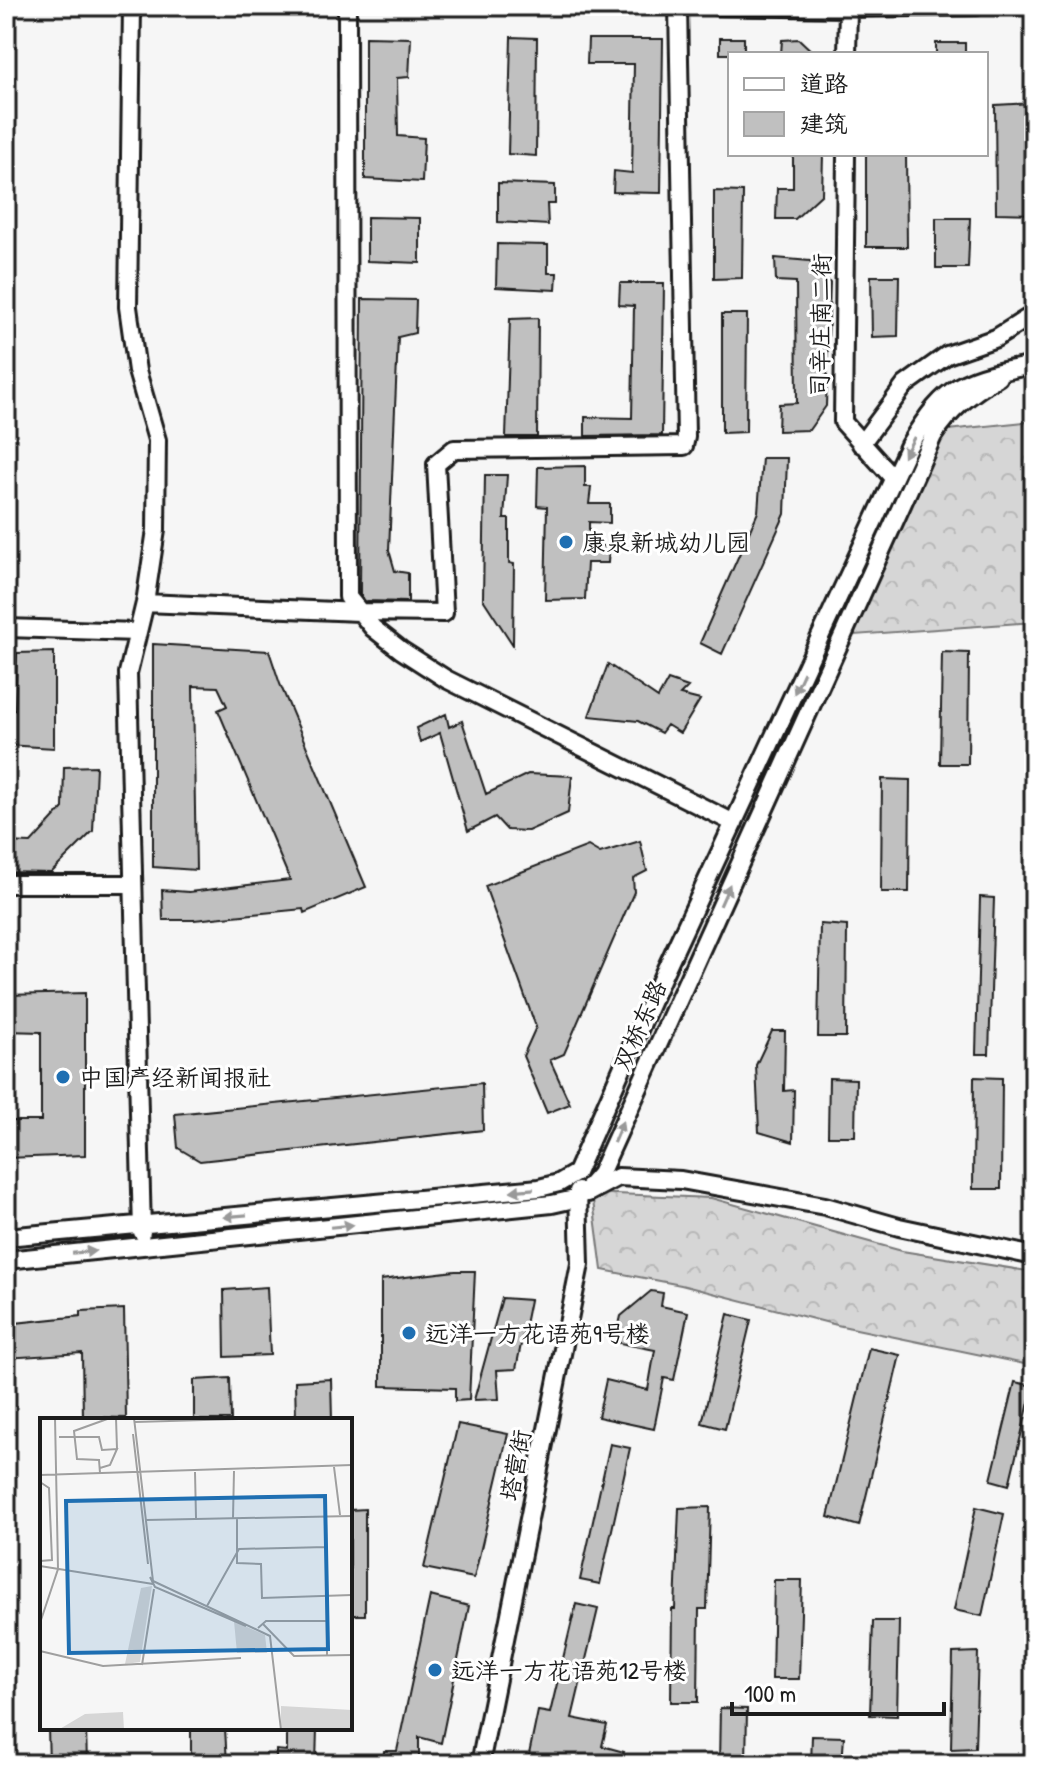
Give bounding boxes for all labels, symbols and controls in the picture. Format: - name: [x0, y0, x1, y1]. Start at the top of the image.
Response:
- legend: [728, 52, 988, 156]
- text: 道路: [800, 67, 848, 99]
- text: 建筑: [800, 107, 848, 139]
- street label: 司辛庄南二街: [803, 253, 837, 397]
- one-way arrow: [902, 436, 915, 459]
- place label: 康泉新城幼儿园: [582, 526, 750, 558]
- marker: 康泉新城幼儿园: [557, 533, 575, 551]
- one-way arrow: [792, 671, 806, 695]
- one-way arrow: [718, 883, 732, 907]
- street label: 双桥东路: [605, 975, 673, 1075]
- place label: 中国产经新闻报社: [79, 1061, 271, 1093]
- marker: 中国产经新闻报社: [54, 1068, 72, 1086]
- one-way arrow: [611, 1120, 624, 1144]
- one-way arrow: [509, 1183, 534, 1196]
- one-way arrow: [222, 1210, 247, 1223]
- one-way arrow: [330, 1219, 355, 1232]
- one-way arrow: [72, 1245, 97, 1258]
- place label: 远洋一方花语苑9号楼: [425, 1317, 650, 1349]
- marker: 远洋一方花语苑9号楼: [400, 1324, 418, 1342]
- inset map: [40, 1418, 352, 1730]
- street label: 塔营街: [492, 1427, 538, 1503]
- place label: 远洋一方花语苑12号楼: [451, 1654, 687, 1686]
- marker: 远洋一方花语苑12号楼: [426, 1661, 444, 1679]
- scale bar: [732, 1666, 944, 1716]
- text: 100 m: [744, 1677, 796, 1709]

